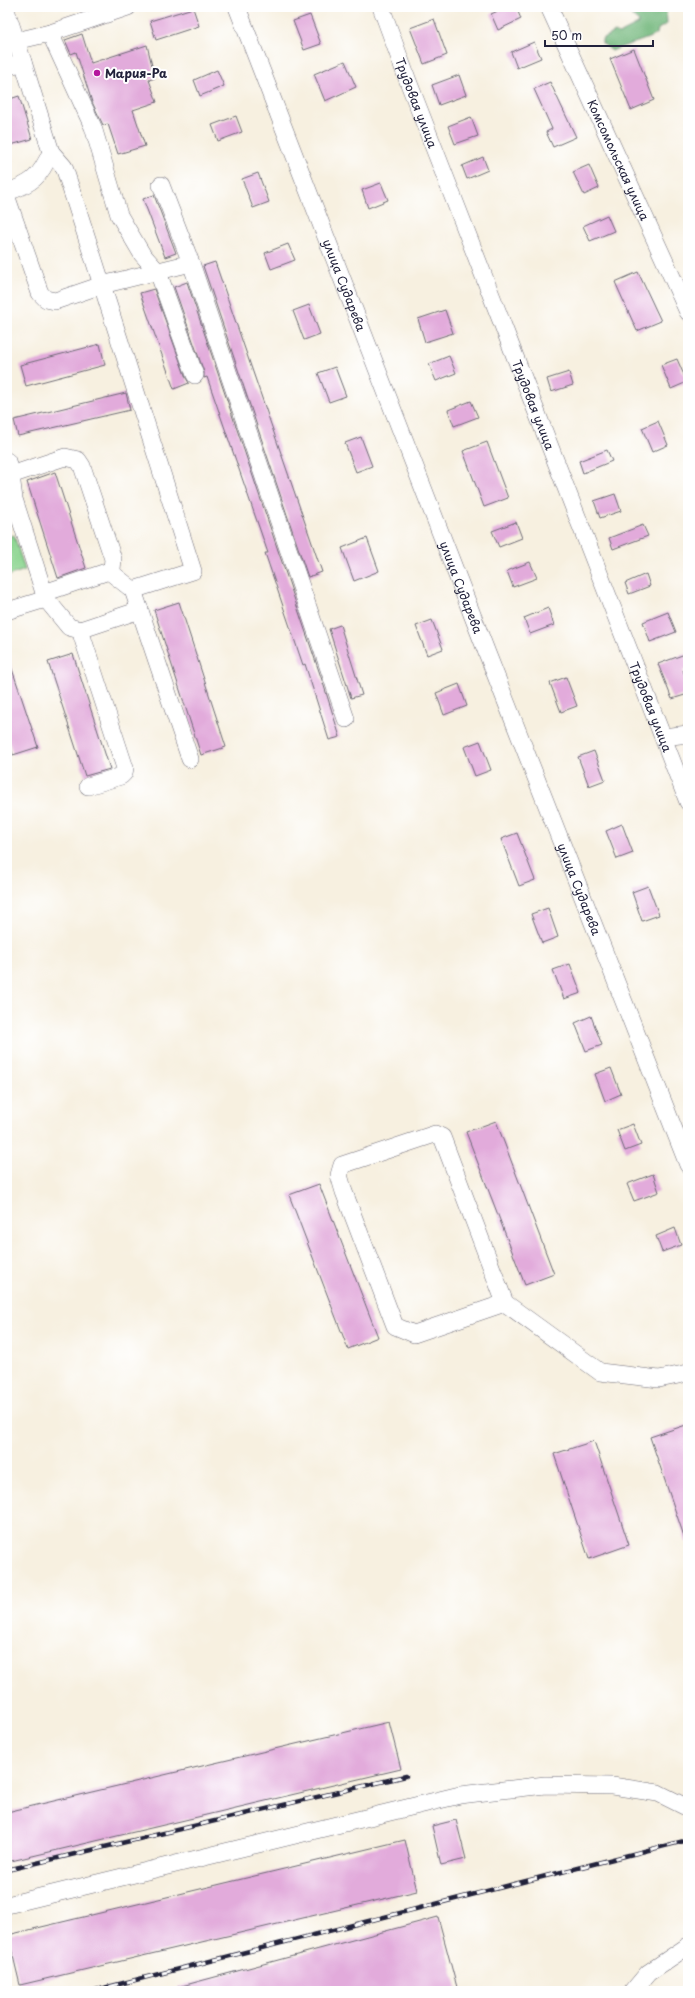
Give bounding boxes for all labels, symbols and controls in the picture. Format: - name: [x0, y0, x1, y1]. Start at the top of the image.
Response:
- scale bar: [545, 22, 653, 48]
- text: 50 m: [551, 26, 582, 44]
- street label: Трудовая улица: [391, 55, 442, 151]
- place label: Мария-Ра: [105, 64, 167, 82]
- marker: Мария-Ра: [92, 68, 102, 78]
- street label: Комсомольская улица: [583, 97, 654, 224]
- street label: улица Сударева: [319, 236, 371, 334]
- street label: Трудовая улица: [508, 357, 560, 453]
- street label: улица Сударева: [435, 538, 488, 636]
- street label: Трудовая улица: [625, 659, 677, 755]
- street label: улица Сударева: [553, 840, 606, 938]

